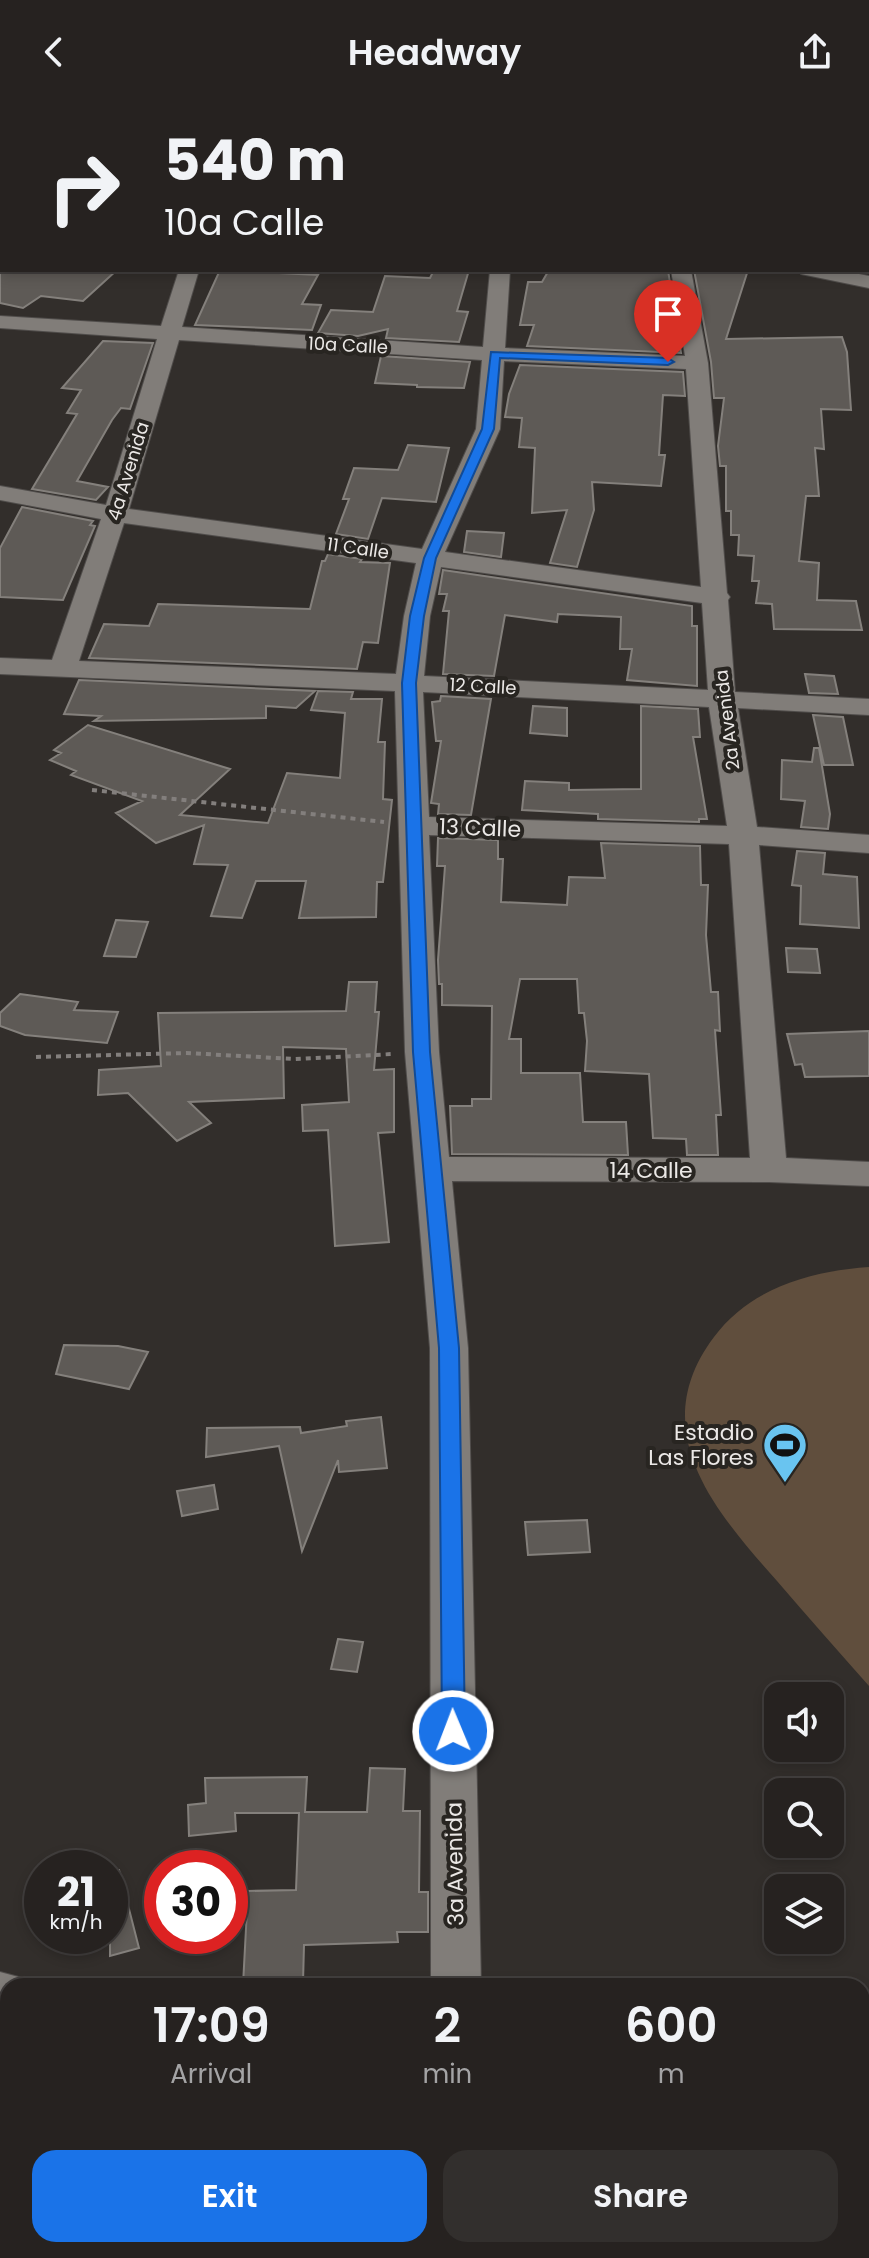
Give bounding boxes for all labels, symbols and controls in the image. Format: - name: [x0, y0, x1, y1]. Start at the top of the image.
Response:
- text: Headway: [348, 27, 521, 78]
- icon: back: [32, 30, 76, 74]
- icon: share: [793, 30, 837, 74]
- text: 540 m: [164, 121, 346, 200]
- icon: right: [32, 136, 136, 240]
- text: 10a Calle: [164, 197, 324, 248]
- pin: [634, 280, 702, 362]
- icon: arrive: [646, 292, 690, 336]
- street label: 10a Calle: [307, 330, 389, 360]
- street label: 4a Avenida: [101, 419, 155, 523]
- street label: 11 Calle: [325, 531, 391, 565]
- street label: 2a Avenida: [708, 668, 746, 772]
- street label: 12 Calle: [449, 672, 517, 700]
- street label: 13 Calle: [438, 811, 522, 845]
- street label: 14 Calle: [609, 1155, 693, 1186]
- place label: Estadio Las Flores: [648, 1417, 754, 1473]
- sports icon: Estadio Las Flores: [761, 1421, 809, 1484]
- map controls: [764, 1682, 844, 1954]
- button: sound: [764, 1682, 844, 1762]
- position arrow: [411, 1689, 495, 1773]
- button: search: [764, 1778, 844, 1858]
- street label: 3a Avenida: [438, 1802, 472, 1926]
- speed limit sign: 30: [144, 1850, 248, 1954]
- text: 21: [57, 1864, 95, 1920]
- button: layers: [764, 1874, 844, 1954]
- text: km/h: [49, 1908, 103, 1936]
- text: 17:09: [153, 1992, 270, 2059]
- text: 2: [434, 1992, 461, 2059]
- text: 600: [625, 1992, 717, 2059]
- text: Arrival: [170, 2056, 252, 2092]
- text: min: [422, 2056, 472, 2092]
- text: m: [658, 2056, 684, 2092]
- button: Exit: [32, 2150, 427, 2242]
- button: Share: [443, 2150, 838, 2242]

